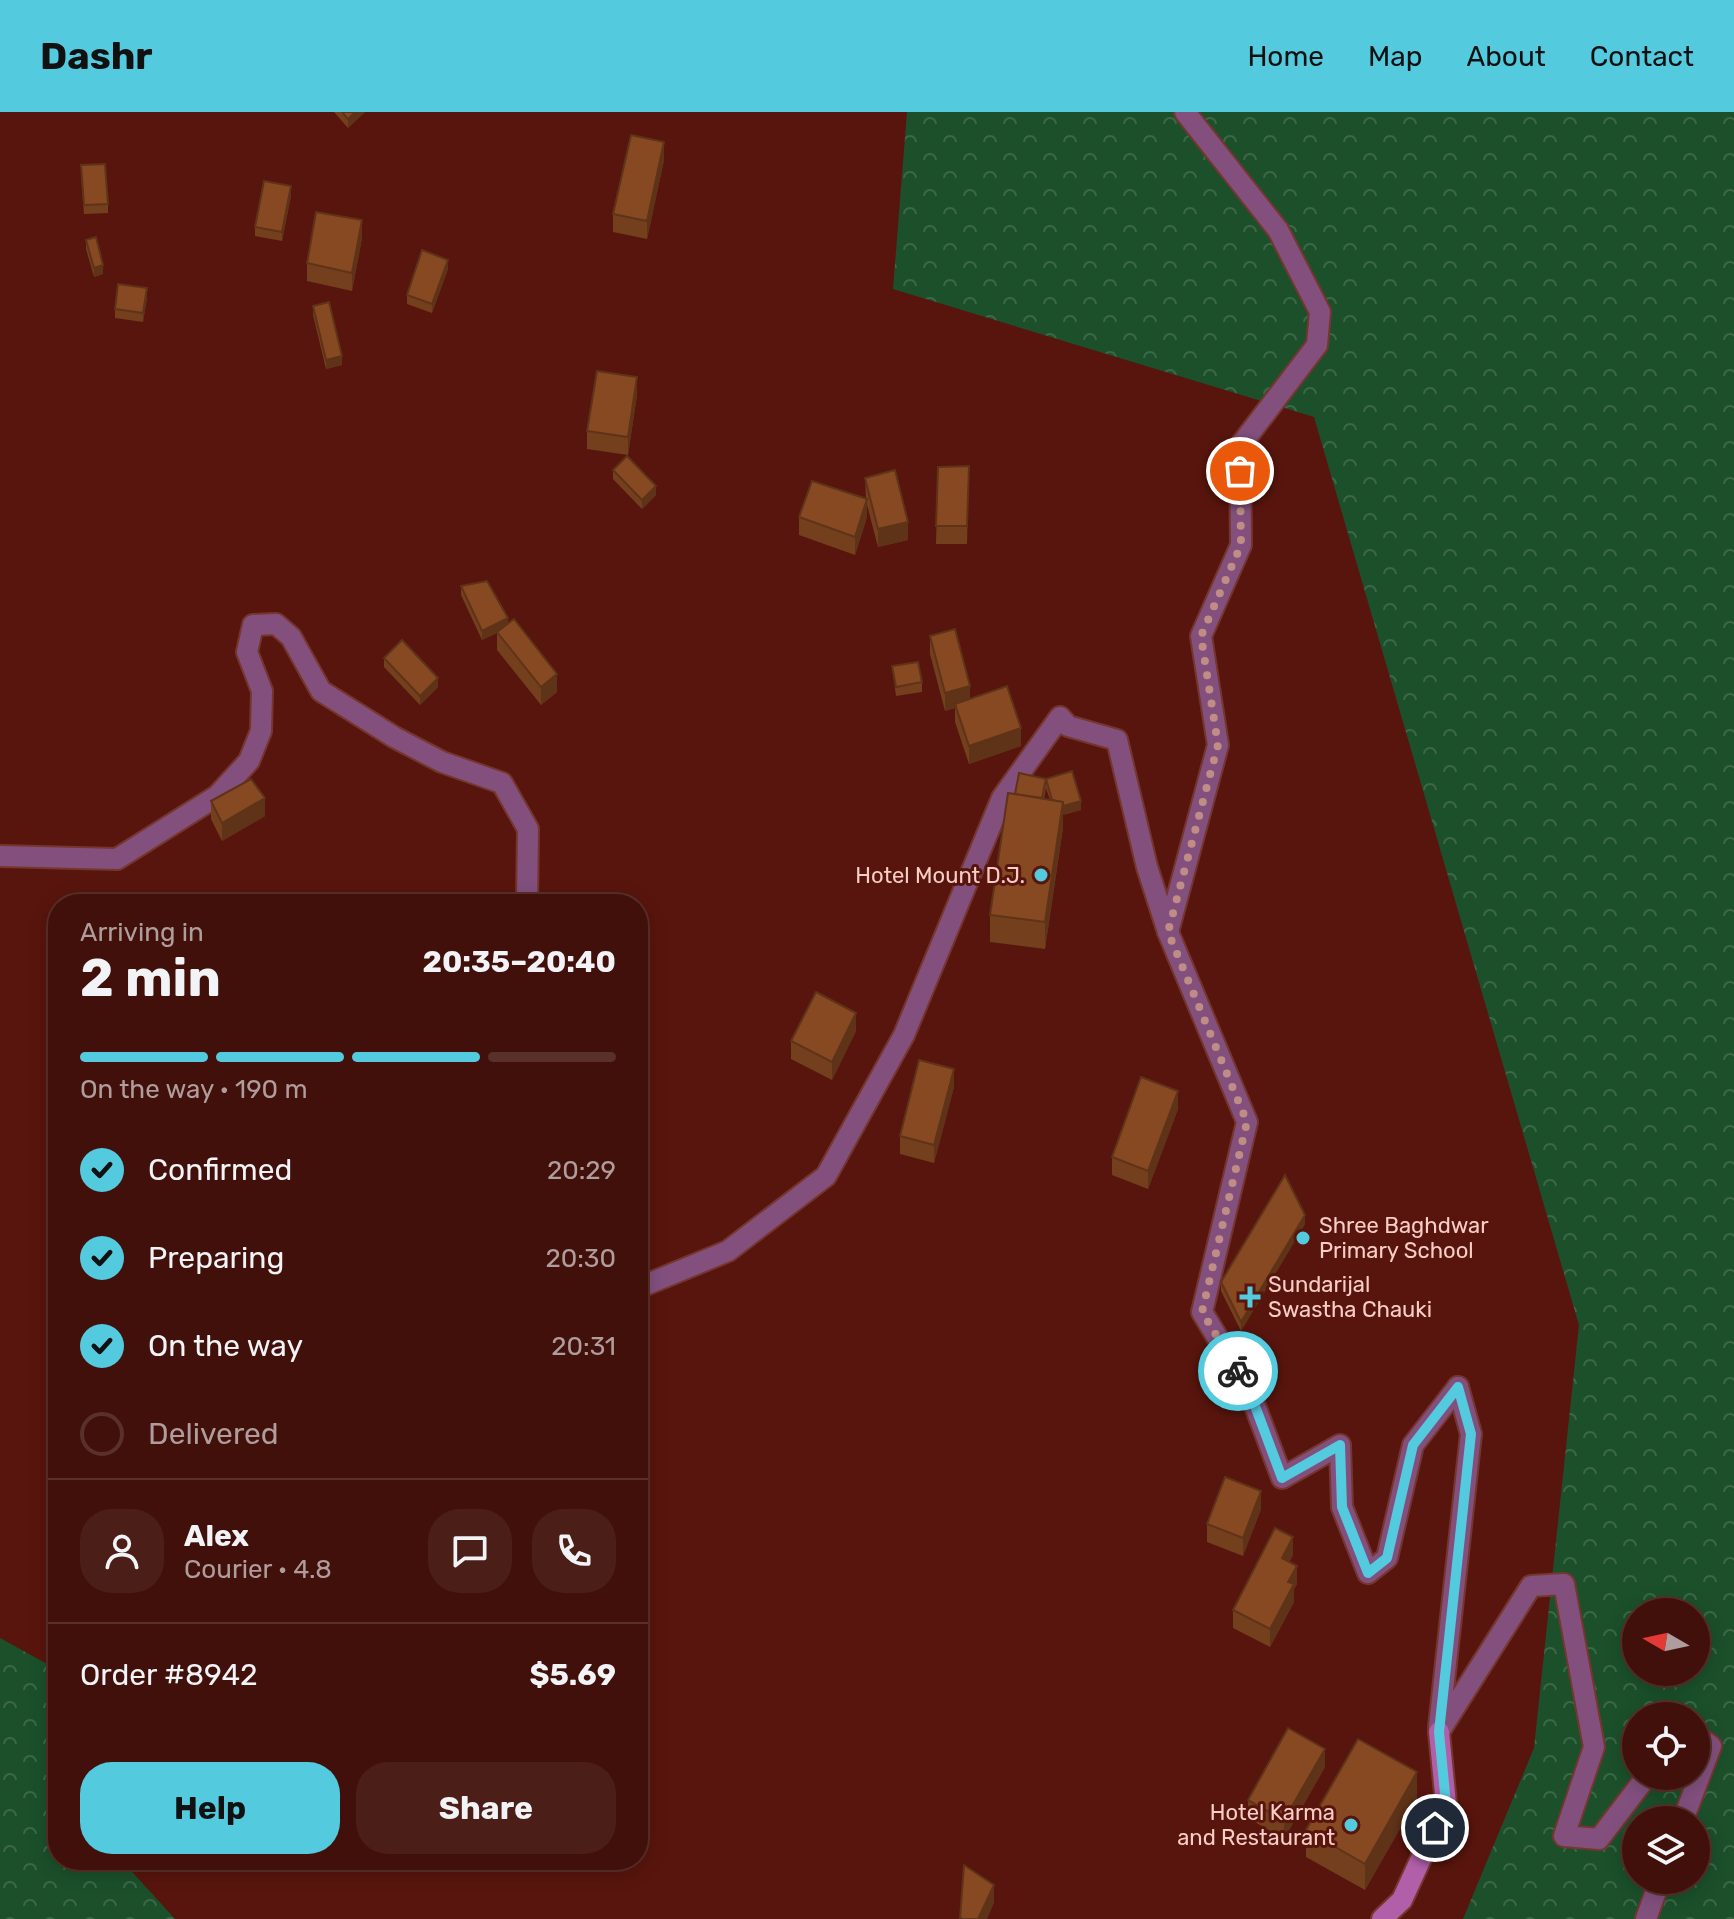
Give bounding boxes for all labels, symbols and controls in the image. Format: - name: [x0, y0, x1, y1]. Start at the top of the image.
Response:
- text: Dashr: [40, 33, 153, 79]
- text: Home: [1247, 40, 1324, 73]
- text: Map: [1368, 40, 1422, 73]
- text: About: [1466, 40, 1546, 73]
- text: Contact: [1590, 40, 1694, 73]
- pin: [1206, 437, 1274, 505]
- icon: bag: [1218, 449, 1262, 493]
- place label: Hotel Mount D.J.: [855, 862, 1025, 889]
- marker: Hotel Mount D.J.: [1032, 866, 1050, 884]
- text: Arriving in: [80, 917, 204, 948]
- text: 20:35–20:40: [422, 944, 616, 980]
- text: 2 min: [80, 947, 221, 1009]
- text: On the way · 190 m: [80, 1074, 308, 1105]
- icon: check: [80, 1148, 124, 1192]
- text: Confirmed: [148, 1152, 292, 1188]
- text: 20:29: [547, 1155, 616, 1186]
- place label: Shree Baghdwar Primary School: [1319, 1212, 1489, 1264]
- marker: Shree Baghdwar Primary School: [1294, 1229, 1312, 1247]
- icon: check: [80, 1236, 124, 1280]
- text: Preparing: [148, 1240, 284, 1276]
- text: 20:30: [545, 1243, 616, 1274]
- place label: Sundarijal Swastha Chauki: [1268, 1271, 1432, 1323]
- marker: Sundarijal Swastha Chauki: [1239, 1286, 1261, 1308]
- icon: check: [80, 1324, 124, 1368]
- text: On the way: [148, 1328, 303, 1364]
- text: 20:31: [551, 1331, 616, 1362]
- courier: [1198, 1331, 1278, 1411]
- icon: bike: [1216, 1349, 1260, 1393]
- text: Delivered: [148, 1416, 279, 1452]
- button: person: [80, 1509, 164, 1593]
- button: chat: [428, 1509, 512, 1593]
- button: phone: [532, 1509, 616, 1593]
- text: Alex: [184, 1518, 249, 1554]
- text: Courier · 4.8: [184, 1554, 332, 1585]
- north arrow: [1622, 1598, 1710, 1686]
- map controls: [1622, 1598, 1710, 1894]
- text: Order #8942: [80, 1657, 258, 1693]
- text: $5.69: [530, 1657, 616, 1693]
- button: locate: [1622, 1702, 1710, 1790]
- button: Help: [80, 1762, 340, 1854]
- button: Share: [356, 1762, 616, 1854]
- pin: [1401, 1794, 1469, 1862]
- place label: Hotel Karma and Restaurant: [1177, 1799, 1335, 1851]
- icon: home: [1413, 1806, 1457, 1850]
- button: layers: [1622, 1806, 1710, 1894]
- marker: Hotel Karma and Restaurant: [1342, 1816, 1360, 1834]

